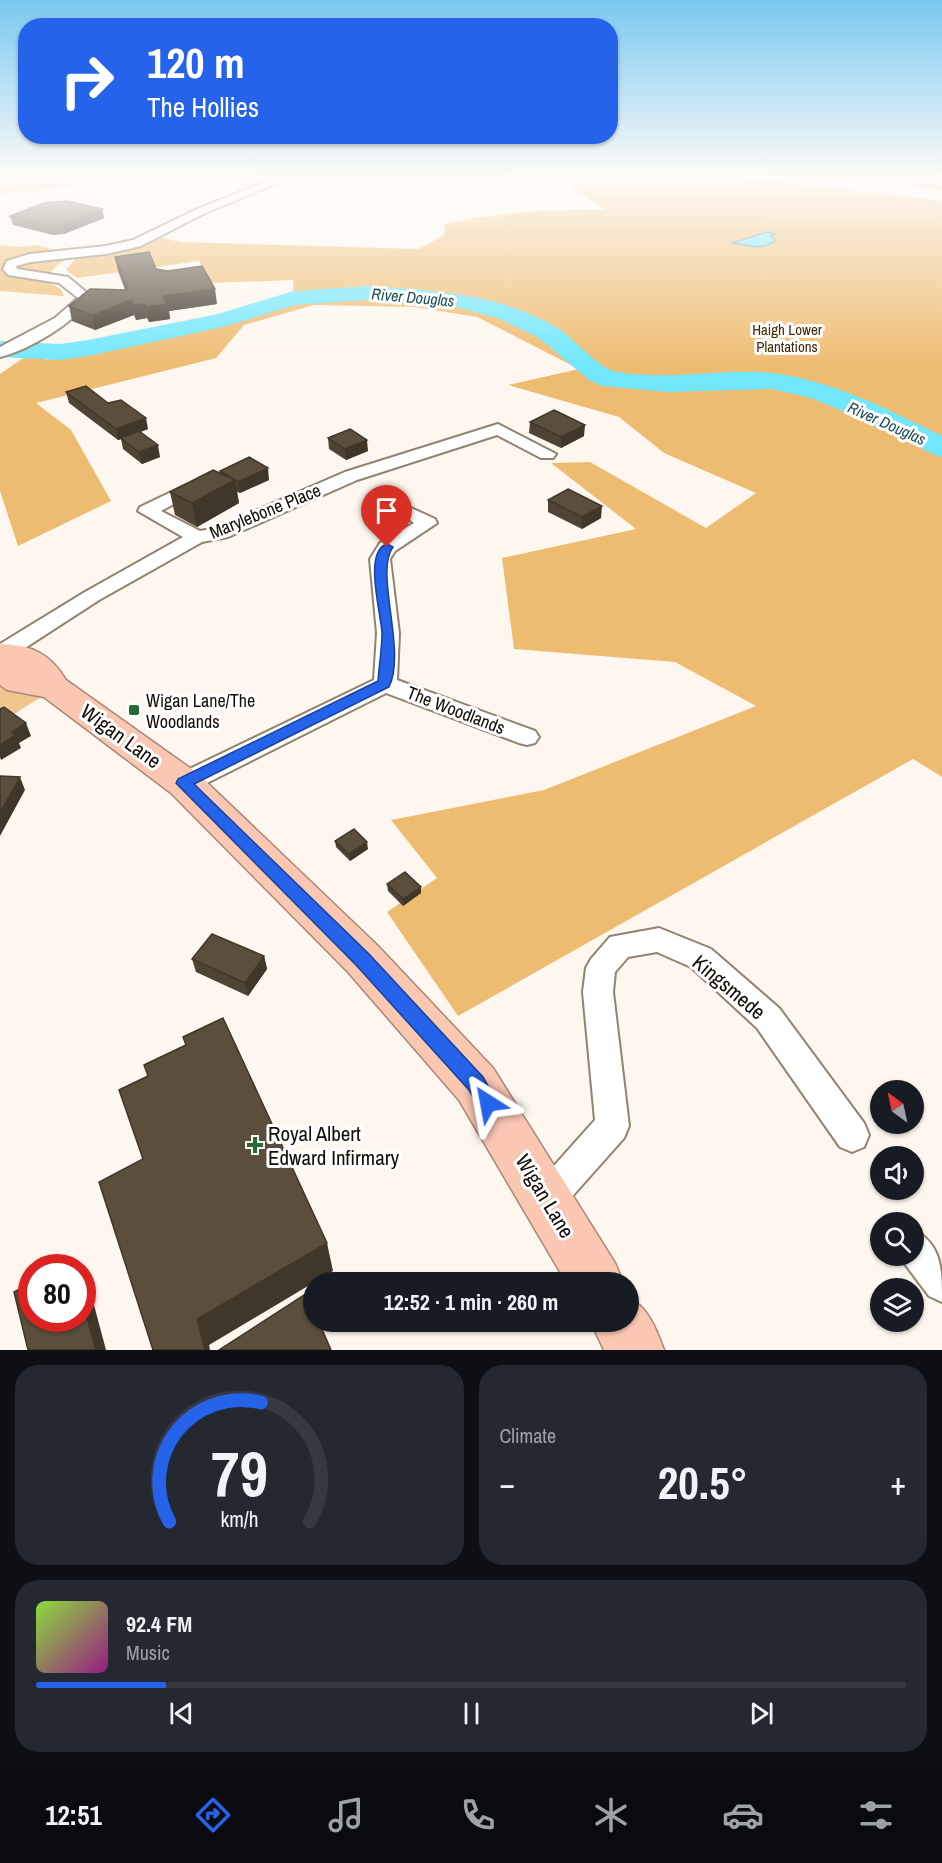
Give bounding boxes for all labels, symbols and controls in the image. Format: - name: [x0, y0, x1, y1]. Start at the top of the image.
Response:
- text: 120 m: [147, 35, 245, 91]
- icon: right: [48, 42, 126, 120]
- text: The Hollies: [147, 89, 259, 125]
- water label: River Douglas: [371, 282, 456, 312]
- park label: Haigh Lower Plantations: [752, 319, 822, 357]
- water label: River Douglas: [845, 396, 930, 450]
- street label: Marylebone Place: [206, 477, 324, 545]
- pin: [361, 485, 412, 547]
- icon: arrive: [370, 494, 403, 527]
- street label: The Woodlands: [403, 680, 509, 740]
- place label: Wigan Lane/The Woodlands: [146, 688, 255, 734]
- street label: Wigan Lane: [75, 697, 167, 775]
- marker: Wigan Lane/The Woodlands: [127, 703, 141, 717]
- street label: Kingsmede: [686, 948, 772, 1026]
- position arrow: [456, 1071, 520, 1135]
- north arrow: [870, 1080, 924, 1134]
- map controls: [870, 1080, 924, 1332]
- place label: Royal Albert Edward Infirmary: [268, 1119, 399, 1172]
- marker: Royal Albert Edward Infirmary: [246, 1136, 264, 1154]
- button: sound: [870, 1146, 924, 1200]
- street label: Wigan Lane: [509, 1149, 581, 1243]
- button: search: [870, 1212, 924, 1266]
- speed limit sign: 80: [18, 1254, 96, 1332]
- button: layers: [870, 1278, 924, 1332]
- text: 12:52 · 1 min · 260 m: [384, 1287, 558, 1317]
- text: Climate: [500, 1422, 556, 1449]
- text: 79: [211, 1431, 268, 1515]
- text: 20.5°: [658, 1452, 748, 1513]
- text: −: [500, 1461, 515, 1505]
- text: +: [890, 1461, 906, 1505]
- text: km/h: [220, 1505, 258, 1534]
- text: 92.4 FM: [126, 1609, 192, 1639]
- text: Music: [126, 1639, 170, 1666]
- icon: previous: [165, 1697, 198, 1730]
- icon: pause: [455, 1697, 488, 1730]
- icon: next: [745, 1697, 778, 1730]
- icon: directions: [192, 1794, 234, 1836]
- icon: music: [325, 1794, 367, 1836]
- icon: phone: [457, 1794, 499, 1836]
- icon: climate: [590, 1794, 632, 1836]
- icon: car: [722, 1794, 764, 1836]
- icon: filters: [855, 1794, 897, 1836]
- text: 12:51: [45, 1797, 102, 1833]

